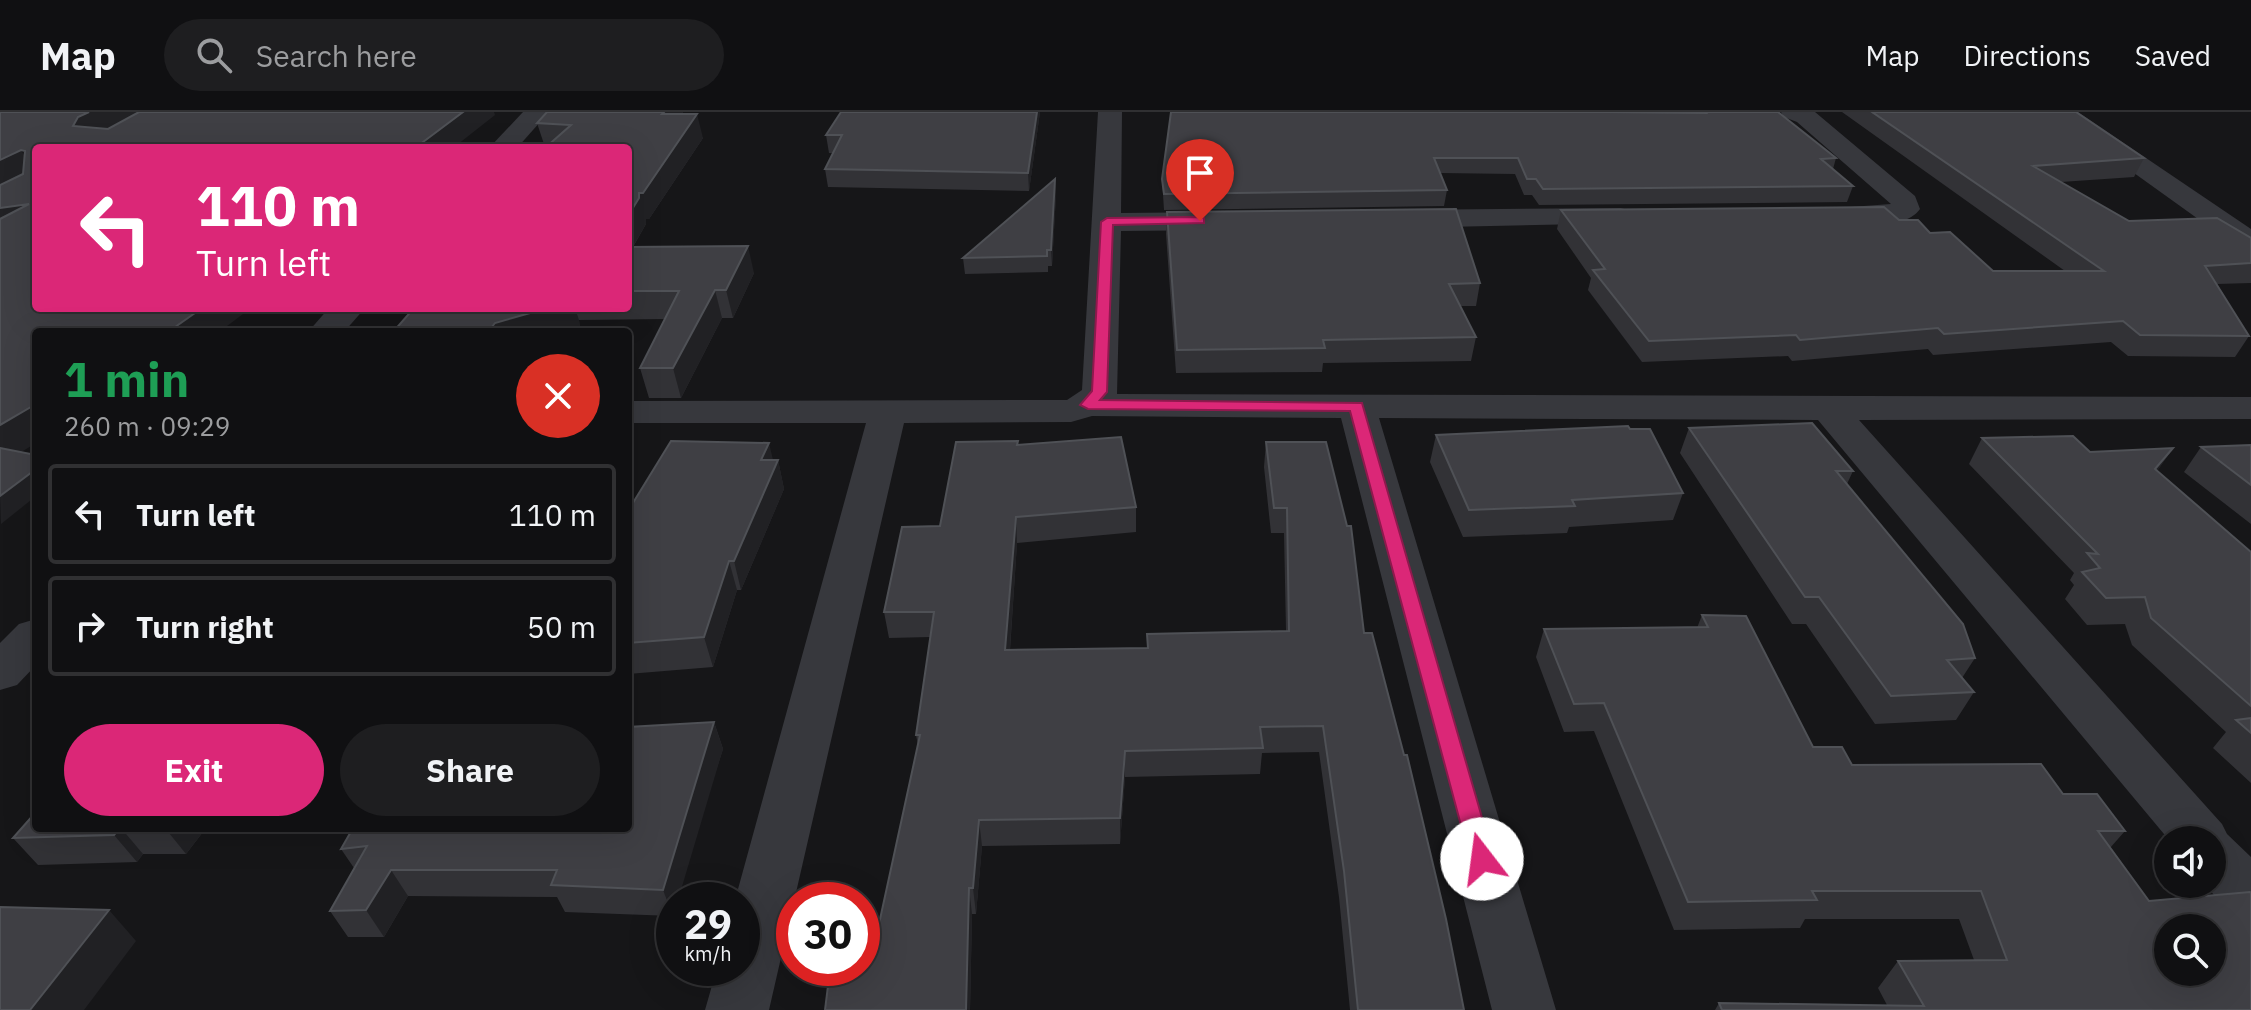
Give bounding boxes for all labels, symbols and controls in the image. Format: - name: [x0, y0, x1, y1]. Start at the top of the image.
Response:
- search box: [164, 19, 724, 91]
- text: Map: [40, 31, 116, 80]
- icon: search: [192, 33, 236, 77]
- text: Search here: [256, 36, 417, 75]
- text: Map: [1865, 37, 1919, 74]
- text: Directions: [1963, 37, 2091, 74]
- text: Saved: [2135, 37, 2211, 74]
- pin: [1166, 139, 1234, 221]
- icon: arrive: [1178, 151, 1222, 195]
- text: 110 m: [196, 169, 360, 241]
- icon: left: [64, 176, 168, 280]
- text: Turn left: [196, 239, 331, 286]
- text: 1 min: [64, 348, 189, 410]
- button: close: [516, 354, 600, 438]
- text: 260 m · 09:29: [64, 409, 230, 443]
- icon: left: [68, 492, 112, 536]
- text: Turn left: [136, 495, 255, 534]
- text: 110 m: [509, 495, 596, 534]
- icon: right: [68, 604, 112, 648]
- text: Turn right: [136, 607, 274, 646]
- text: 50 m: [527, 607, 596, 646]
- button: Exit: [64, 724, 324, 816]
- button: Share: [340, 724, 600, 816]
- position arrow: [1440, 817, 1524, 901]
- map controls: [2154, 826, 2226, 986]
- button: sound: [2154, 826, 2226, 898]
- speed limit sign: 30: [776, 882, 880, 986]
- text: 29: [684, 898, 732, 950]
- button: search: [2154, 914, 2226, 986]
- text: km/h: [684, 940, 732, 967]

